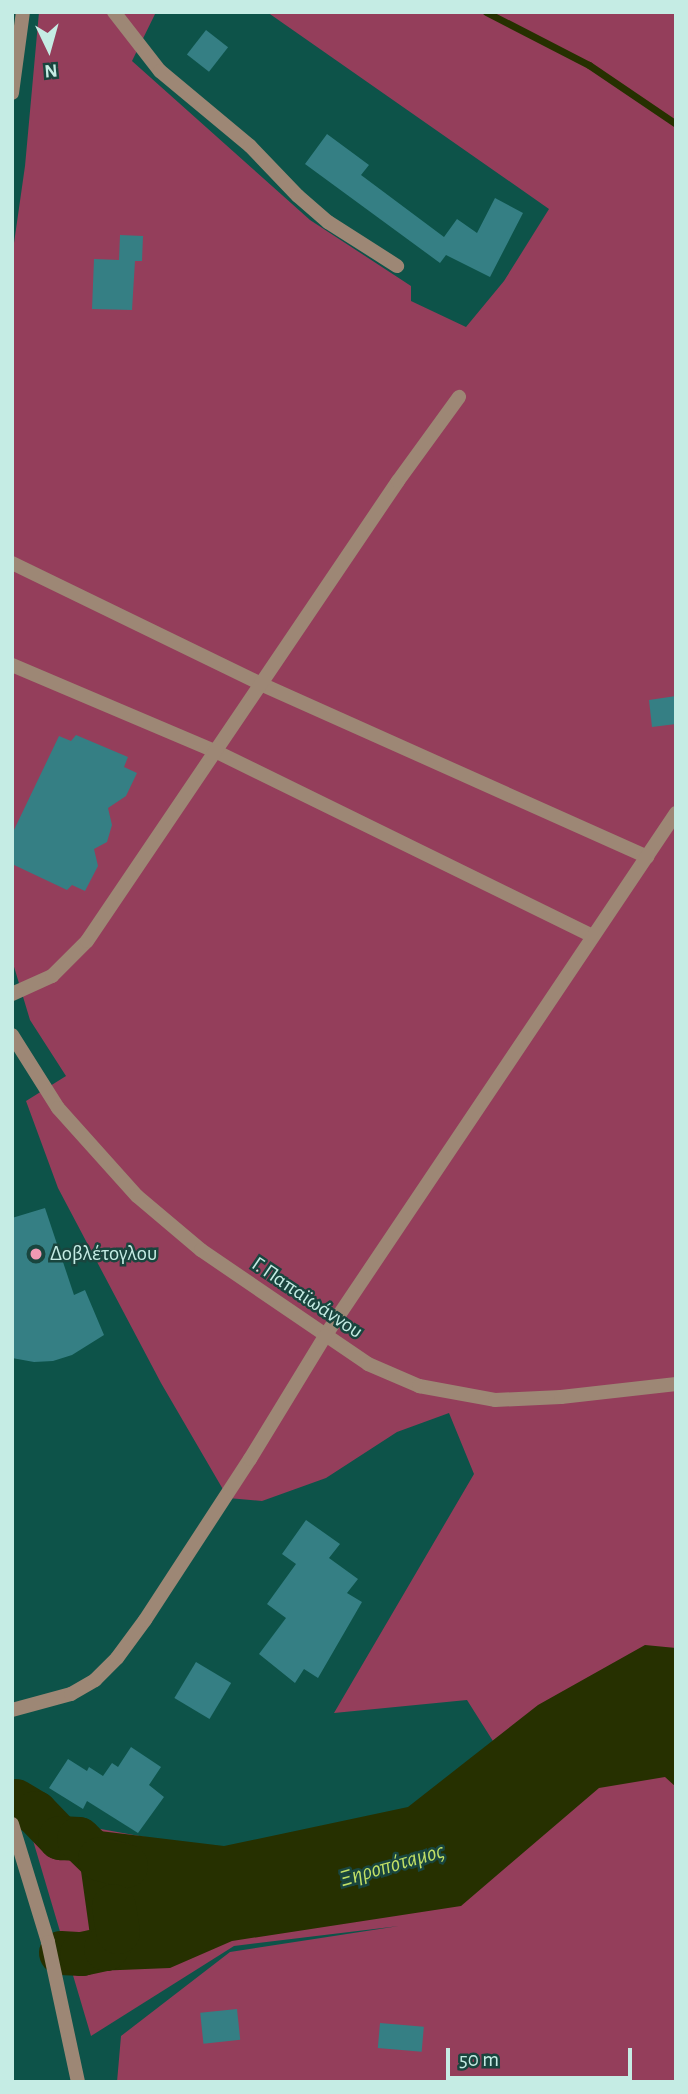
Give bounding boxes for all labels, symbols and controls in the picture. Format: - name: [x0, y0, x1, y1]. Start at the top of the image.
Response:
- north arrow: [14, 14, 84, 84]
- text: N: [43, 60, 58, 80]
- place label: Δοβλέτογλου: [50, 1241, 157, 1267]
- marker: Δοβλέτογλου: [28, 1246, 44, 1262]
- street label: Γ. Παπαϊωάννου: [247, 1252, 367, 1344]
- water label: Ξηροπόταμος: [336, 1838, 448, 1894]
- scale bar: [450, 2035, 636, 2078]
- text: 50 m: [459, 2049, 499, 2070]

